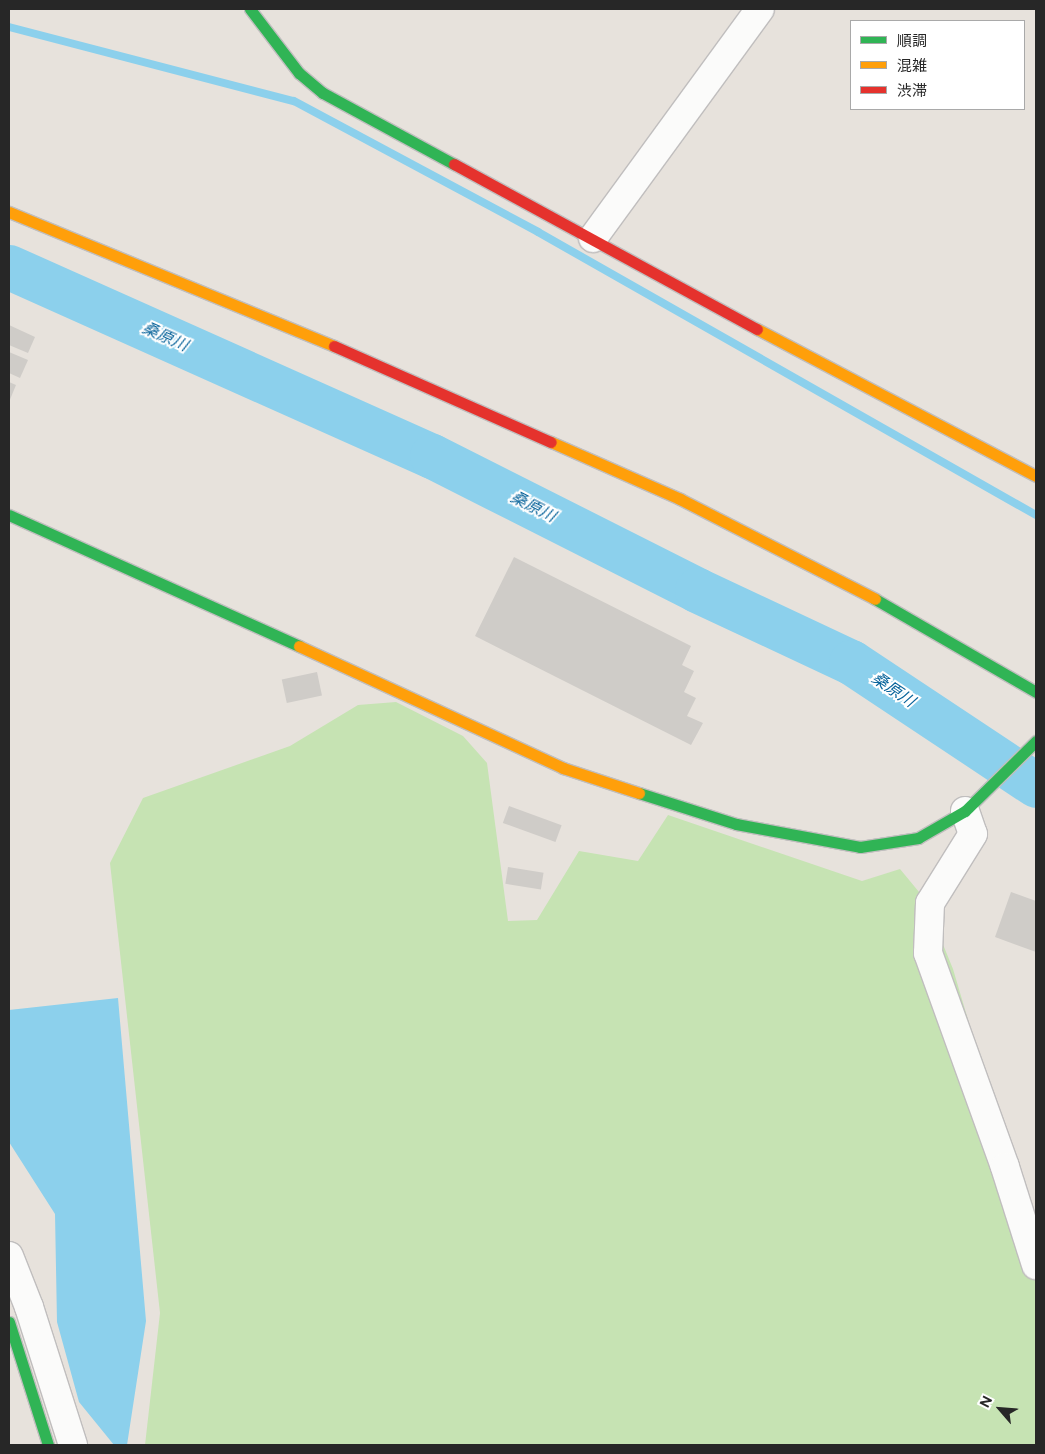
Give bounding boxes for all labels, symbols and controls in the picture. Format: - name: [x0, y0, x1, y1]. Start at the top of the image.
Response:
- legend: [850, 20, 1025, 110]
- text: 順調: [897, 32, 927, 50]
- text: 混雑: [897, 57, 927, 75]
- text: 渋滞: [897, 82, 927, 100]
- water label: 桑原川: [139, 318, 191, 356]
- water label: 桑原川: [507, 488, 559, 526]
- water label: 桑原川: [868, 669, 918, 711]
- north arrow: [975, 1384, 1025, 1434]
- text: N: [976, 1393, 996, 1411]

